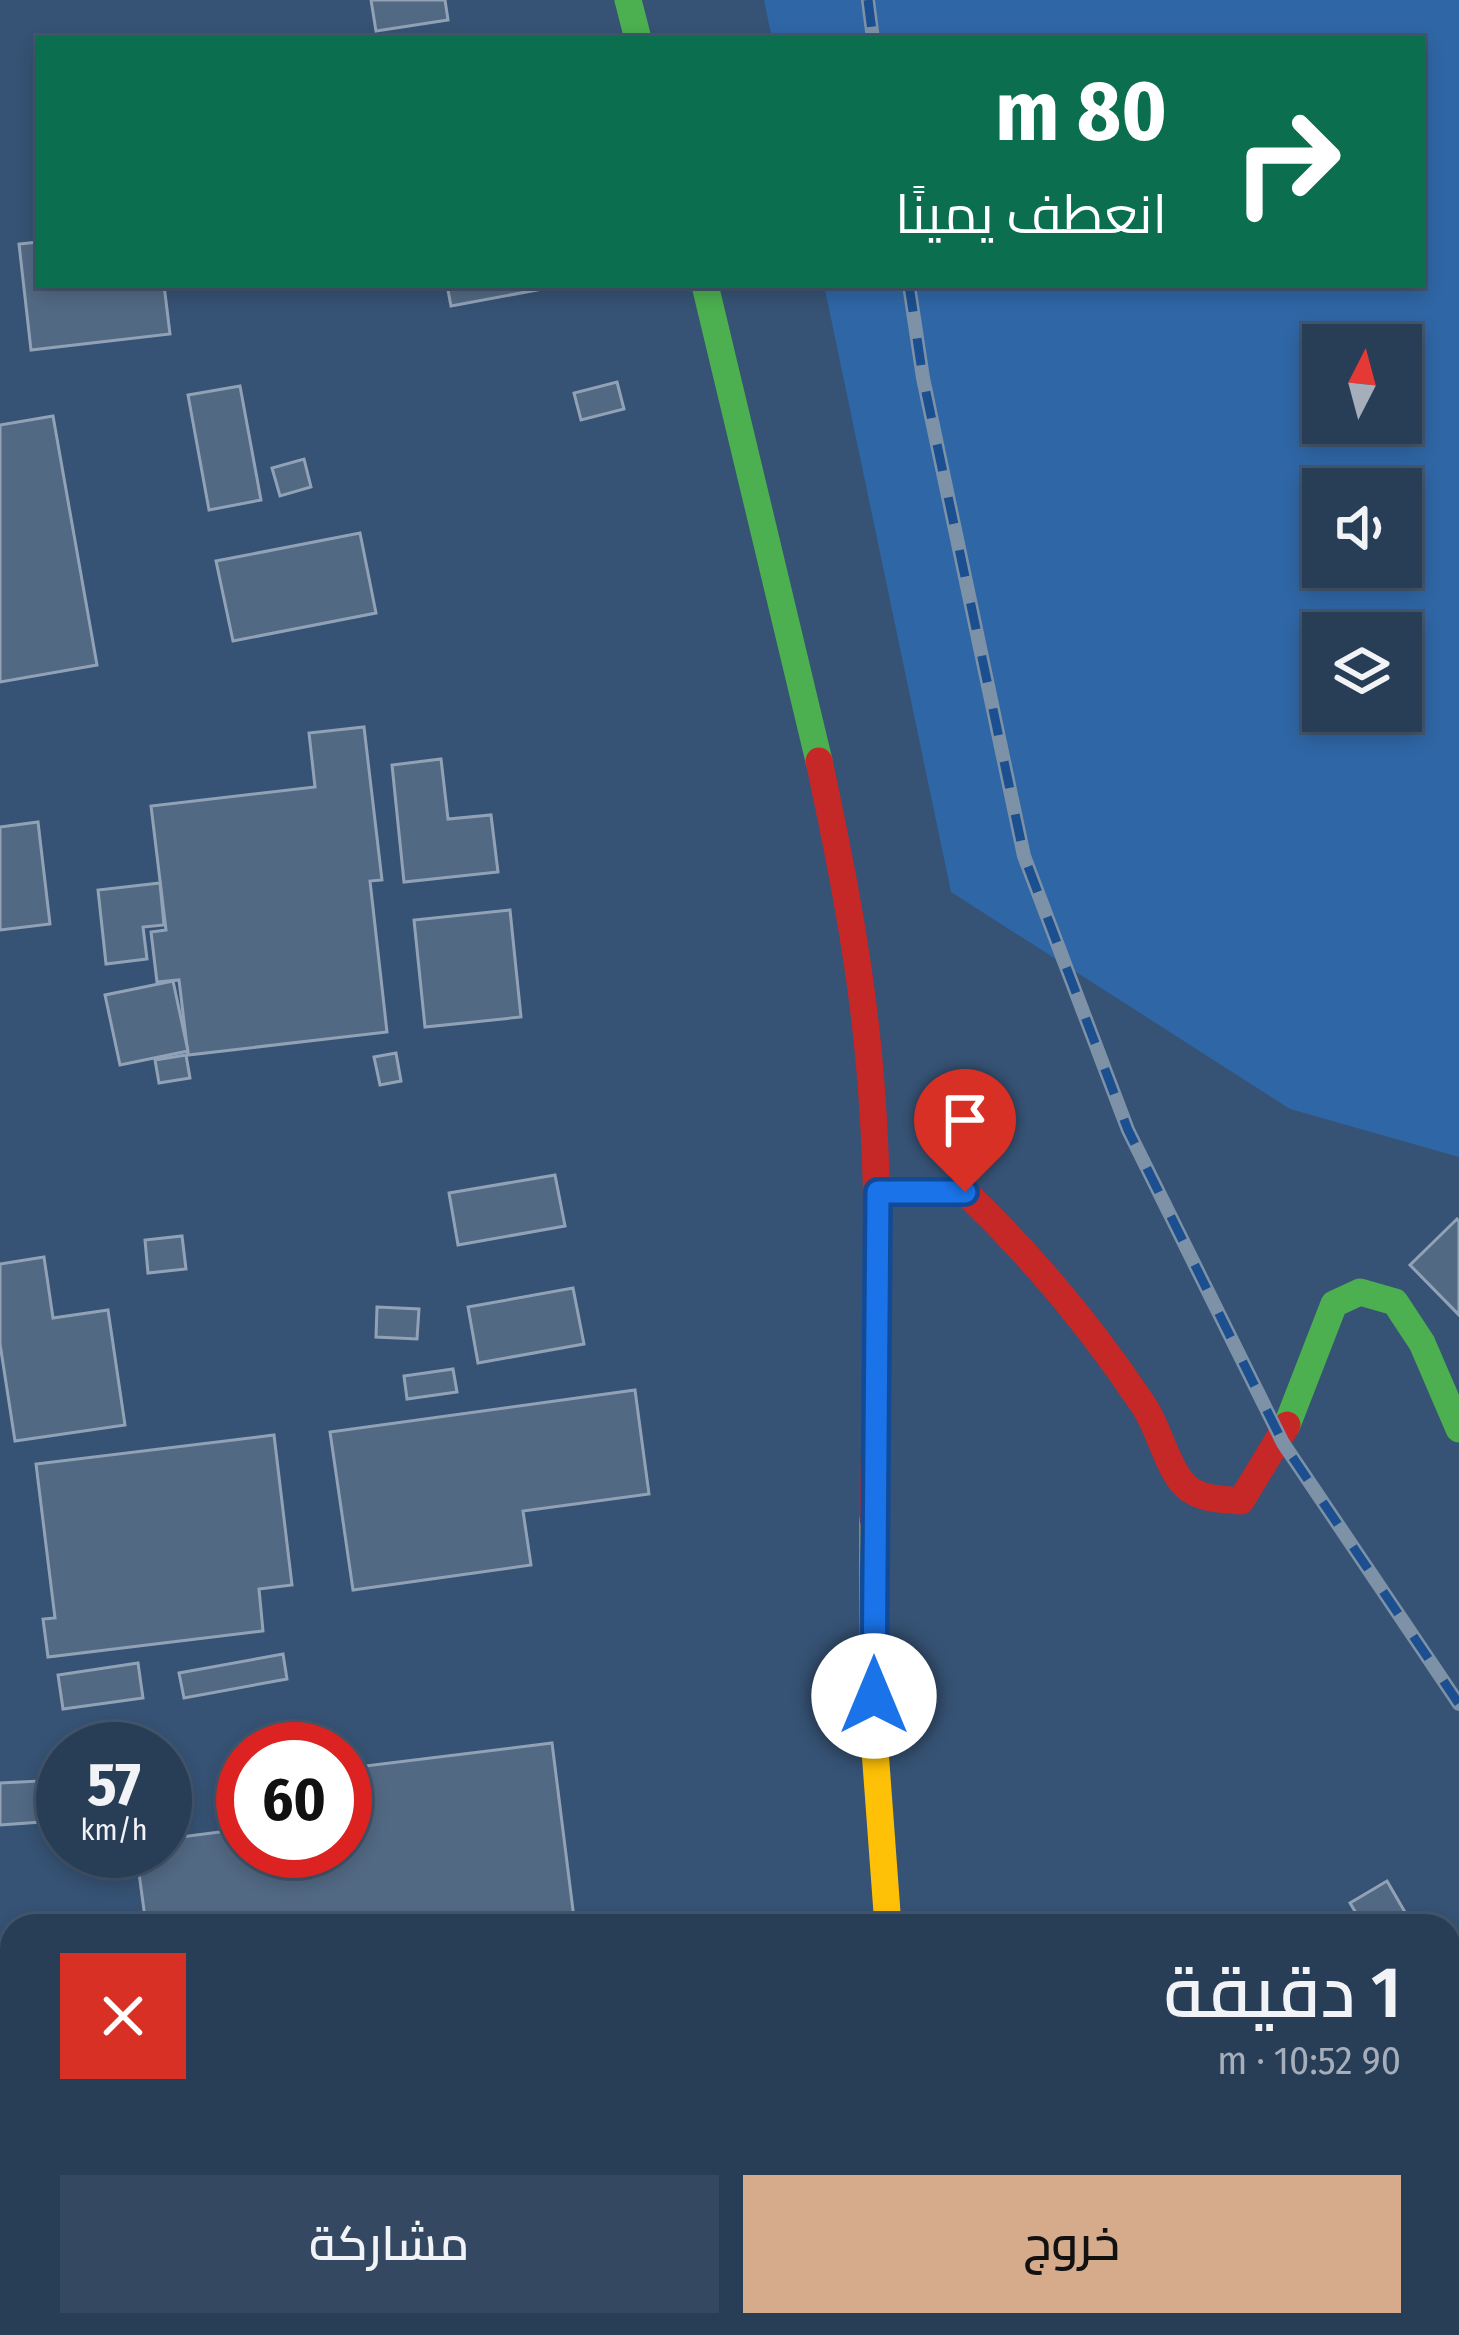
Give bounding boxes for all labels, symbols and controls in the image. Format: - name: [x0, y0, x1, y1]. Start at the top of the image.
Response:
- text: 80 m: [995, 61, 1167, 162]
- icon: right: [1209, 84, 1365, 240]
- text: انعطف يمينًا: [895, 183, 1167, 247]
- north arrow: [1302, 324, 1422, 444]
- map controls: [1302, 324, 1422, 732]
- button: sound: [1302, 468, 1422, 588]
- button: layers: [1302, 612, 1422, 732]
- pin: [914, 1069, 1016, 1192]
- icon: arrive: [932, 1087, 998, 1153]
- position arrow: [811, 1633, 937, 1759]
- speed limit sign: 60: [216, 1722, 372, 1878]
- text: 57: [87, 1749, 141, 1821]
- text: km/h: [81, 1812, 147, 1848]
- text: 1 دقيقة: [1164, 1950, 1401, 2036]
- button: close: [60, 1953, 186, 2079]
- text: 90 m · 10:52: [1217, 2038, 1401, 2084]
- button: مشاركة: [60, 2175, 719, 2313]
- button: خروج: [743, 2175, 1401, 2313]

